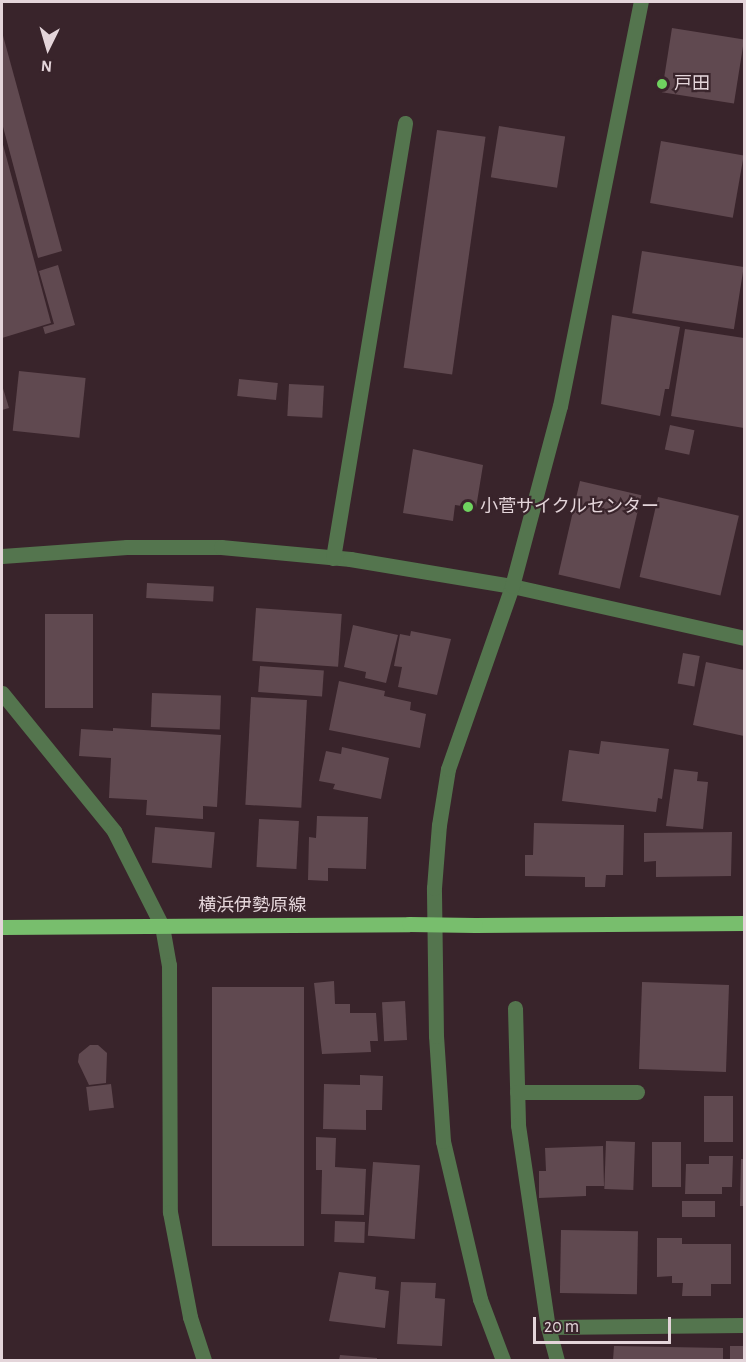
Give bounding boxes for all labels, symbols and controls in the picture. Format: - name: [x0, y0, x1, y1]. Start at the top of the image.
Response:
- north arrow: [18, 18, 78, 78]
- text: N: [40, 57, 53, 74]
- place label: 戸田: [674, 73, 710, 95]
- marker: 戸田: [655, 77, 669, 91]
- place label: 小菅サイクルセンター: [480, 496, 660, 518]
- marker: 小菅サイクルセンター: [461, 500, 475, 514]
- street label: 横浜伊勢原線: [198, 895, 306, 917]
- scale bar: [536, 1305, 674, 1343]
- text: 20 m: [544, 1318, 579, 1336]

